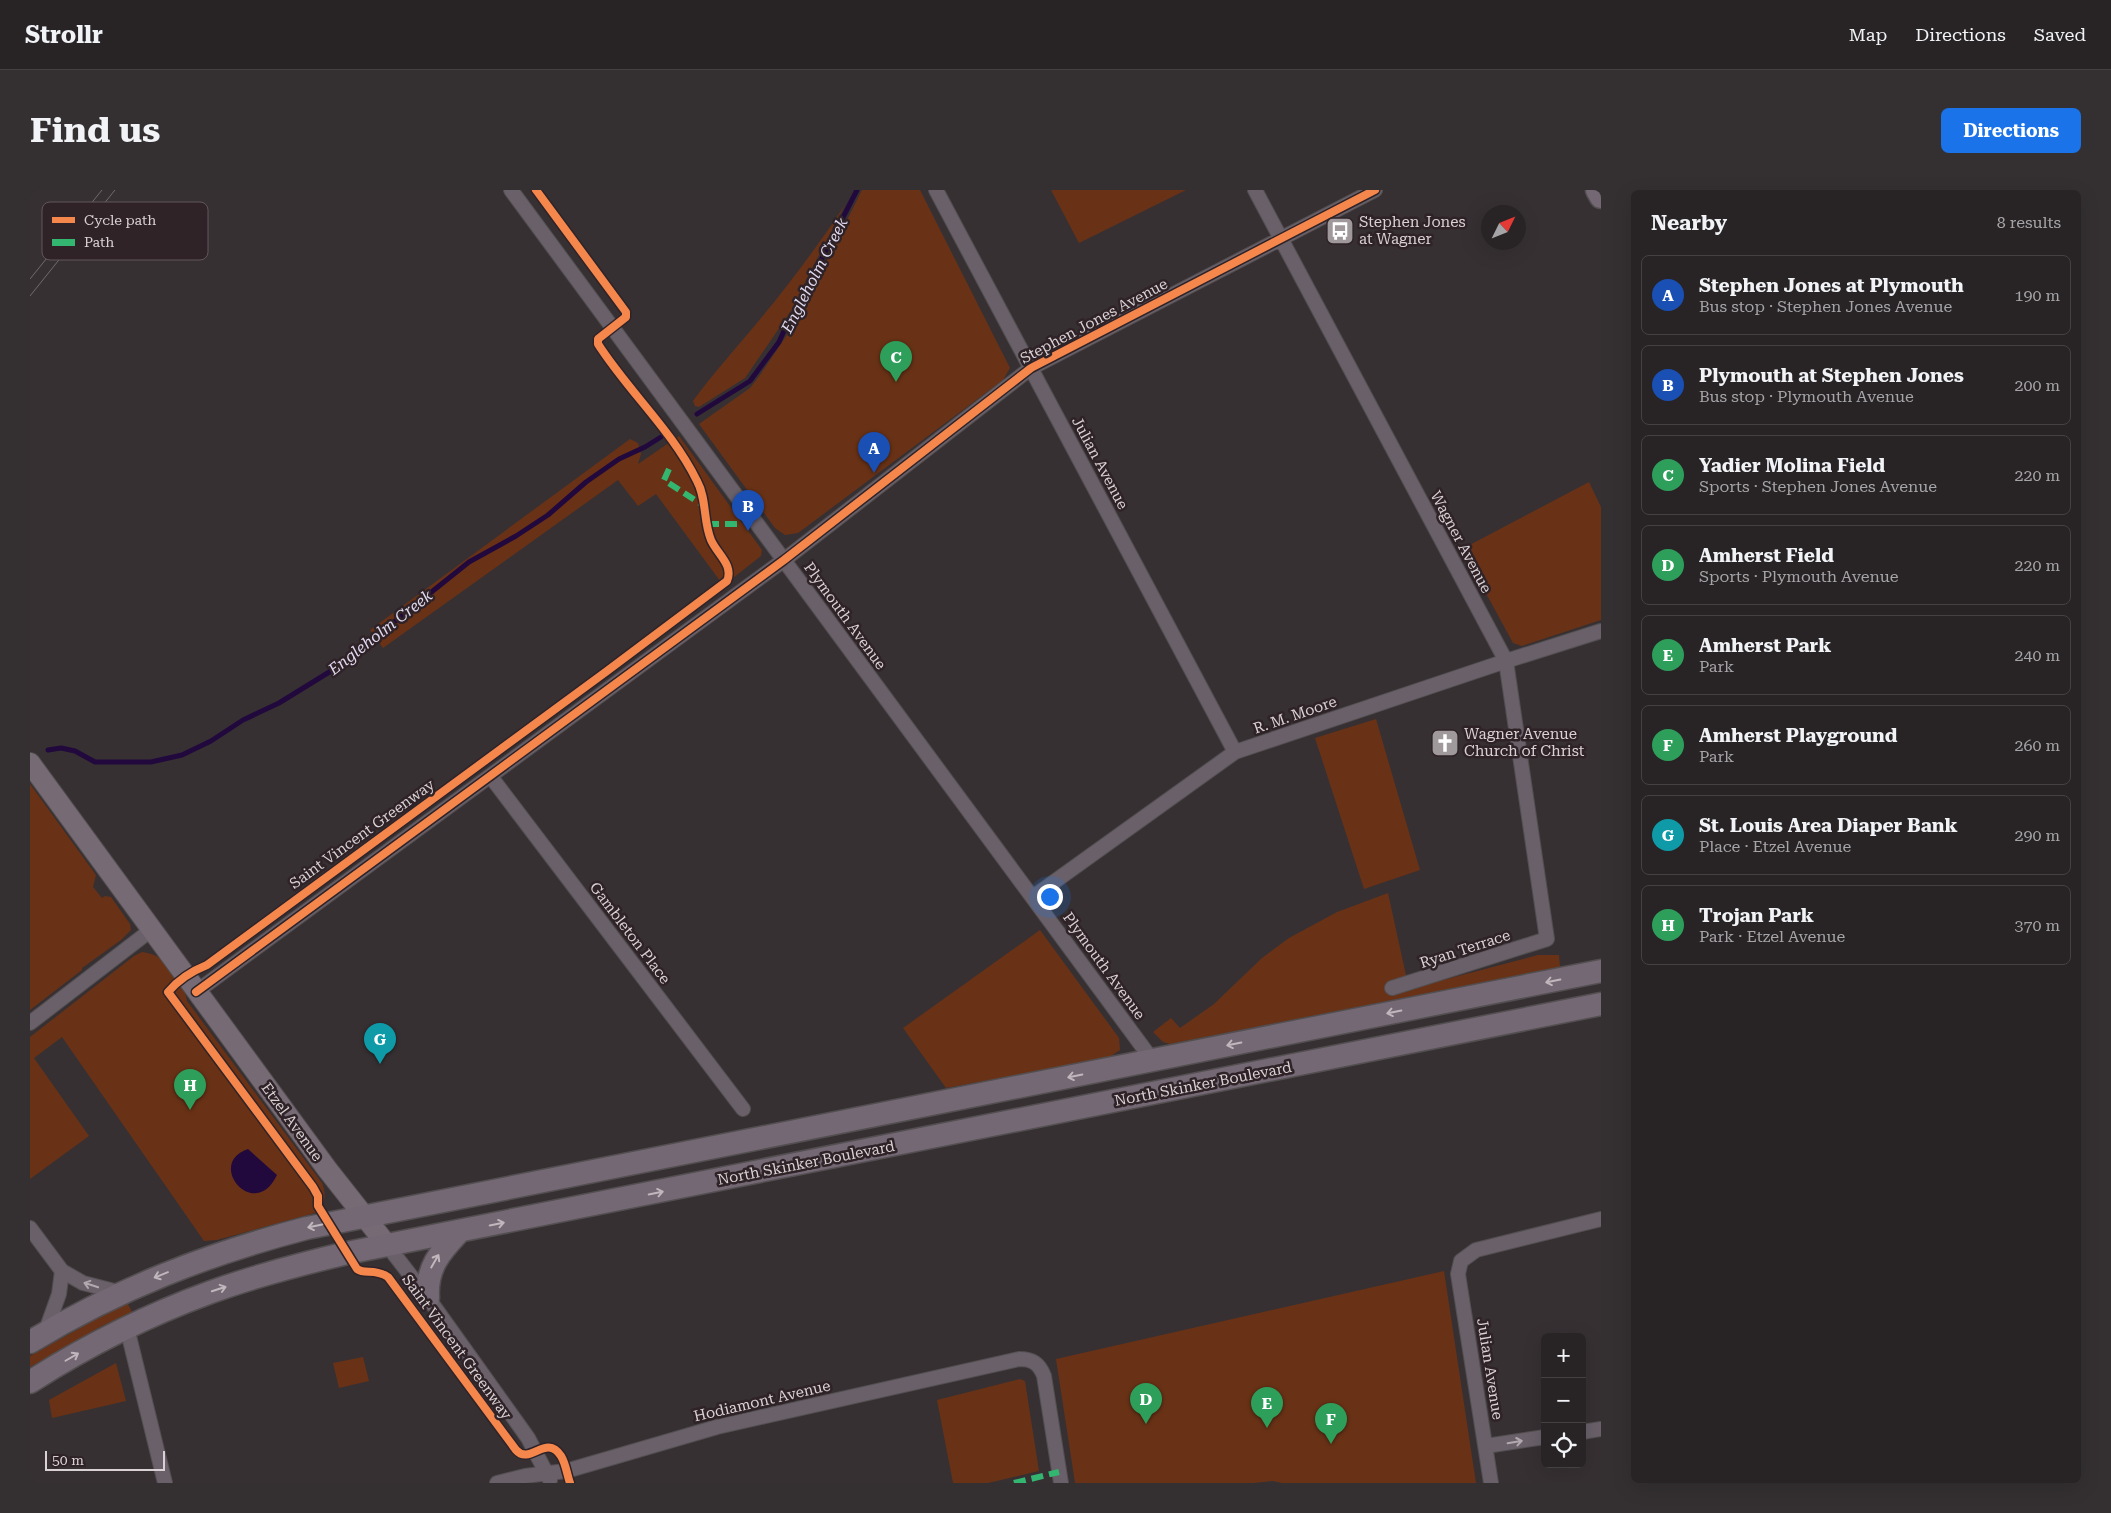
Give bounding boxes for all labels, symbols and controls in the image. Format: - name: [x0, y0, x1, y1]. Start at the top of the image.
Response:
- text: Strollr: [25, 21, 103, 49]
- text: Map: [1849, 24, 1887, 45]
- text: Directions: [1915, 24, 2006, 45]
- text: Saved: [2034, 24, 2086, 45]
- button: Directions: [1941, 108, 2081, 153]
- text: Find us: [30, 110, 160, 151]
- legend: [42, 202, 208, 260]
- north arrow: [1481, 205, 1526, 250]
- text: Nearby: [1651, 211, 1727, 235]
- text: Cycle path: [84, 212, 156, 228]
- place label: Stephen Jones at Wagner: [1359, 213, 1466, 248]
- text: 8 results: [1997, 213, 2061, 232]
- water label: Engleholm Creek: [777, 214, 852, 337]
- bus stop icon: Stephen Jones at Wagner: [1325, 216, 1355, 246]
- text: Path: [84, 234, 114, 250]
- text: Stephen Jones at Plymouth: [1699, 274, 1964, 297]
- street label: Stephen Jones Avenue: [1017, 275, 1171, 367]
- text: A: [1662, 286, 1674, 305]
- text: 190 m: [2014, 286, 2060, 305]
- text: Bus stop · Stephen Jones Avenue: [1699, 297, 1952, 316]
- pin: C: [880, 341, 912, 382]
- text: Plymouth at Stephen Jones: [1699, 364, 1964, 387]
- text: B: [1662, 376, 1674, 395]
- text: 200 m: [2014, 376, 2060, 395]
- text: Bus stop · Plymouth Avenue: [1699, 387, 1914, 406]
- street label: Julian Avenue: [1068, 414, 1132, 512]
- pin: A: [858, 432, 890, 473]
- text: Yadier Molina Field: [1699, 454, 1885, 477]
- text: C: [1662, 466, 1674, 485]
- text: 220 m: [2014, 466, 2060, 485]
- text: Sports · Stephen Jones Avenue: [1699, 477, 1937, 496]
- street label: Wagner Avenue: [1427, 488, 1495, 596]
- pin: B: [732, 490, 764, 531]
- text: Amherst Field: [1699, 544, 1834, 567]
- text: D: [1662, 556, 1674, 575]
- text: 220 m: [2014, 556, 2060, 575]
- street label: Plymouth Avenue: [800, 559, 890, 673]
- text: Sports · Plymouth Avenue: [1699, 567, 1898, 586]
- water label: Engleholm Creek: [324, 586, 436, 680]
- text: Amherst Park: [1699, 634, 1831, 657]
- text: E: [1663, 646, 1673, 665]
- text: 240 m: [2014, 646, 2060, 665]
- text: Park: [1699, 657, 1734, 676]
- street label: R. M. Moore: [1251, 692, 1339, 738]
- text: Amherst Playground: [1699, 724, 1897, 747]
- place label: Wagner Avenue Church of Christ: [1464, 725, 1585, 760]
- church icon: Wagner Avenue Church of Christ: [1430, 728, 1460, 758]
- text: F: [1663, 736, 1673, 755]
- text: 260 m: [2014, 736, 2060, 755]
- text: Park: [1699, 747, 1734, 766]
- street label: Saint Vincent Greenway: [286, 775, 438, 893]
- text: St. Louis Area Diaper Bank: [1699, 814, 1958, 837]
- text: G: [1662, 826, 1674, 845]
- text: 290 m: [2014, 826, 2060, 845]
- text: Place · Etzel Avenue: [1699, 837, 1851, 856]
- street label: Gambleton Place: [586, 878, 674, 988]
- your location: [1037, 884, 1063, 910]
- text: Trojan Park: [1699, 904, 1814, 927]
- street label: Plymouth Avenue: [1059, 909, 1149, 1023]
- text: H: [1661, 916, 1675, 935]
- text: 370 m: [2014, 916, 2060, 935]
- street label: Ryan Terrace: [1417, 926, 1513, 972]
- text: Park · Etzel Avenue: [1699, 927, 1845, 946]
- one-way arrow: [1546, 977, 1562, 986]
- one-way arrow: [1386, 1008, 1402, 1017]
- pin: G: [364, 1023, 396, 1064]
- one-way arrow: [1227, 1040, 1243, 1050]
- street label: North Skinker Boulevard: [1113, 1058, 1294, 1110]
- pin: H: [174, 1069, 206, 1110]
- one-way arrow: [1068, 1072, 1084, 1082]
- street label: Etzel Avenue: [257, 1079, 327, 1165]
- street label: North Skinker Boulevard: [716, 1137, 897, 1189]
- one-way arrow: [648, 1188, 664, 1197]
- one-way arrow: [488, 1219, 504, 1229]
- one-way arrow: [308, 1222, 324, 1231]
- one-way arrow: [430, 1254, 440, 1269]
- one-way arrow: [154, 1271, 169, 1281]
- street label: Saint Vincent Greenway: [398, 1271, 516, 1423]
- one-way arrow: [83, 1280, 99, 1289]
- one-way arrow: [211, 1284, 227, 1293]
- street label: Julian Avenue: [1473, 1317, 1507, 1421]
- map controls: [1541, 1333, 1586, 1468]
- button: +: [1541, 1333, 1586, 1378]
- one-way arrow: [64, 1351, 78, 1361]
- street label: Hodiamont Avenue: [692, 1377, 832, 1425]
- button: −: [1541, 1378, 1586, 1423]
- pin: D: [1130, 1383, 1162, 1424]
- pin: E: [1251, 1387, 1283, 1428]
- pin: F: [1315, 1403, 1347, 1444]
- button: locate: [1541, 1423, 1586, 1468]
- one-way arrow: [1507, 1437, 1523, 1447]
- scale bar: [45, 1448, 165, 1471]
- text: 50 m: [52, 1452, 84, 1468]

